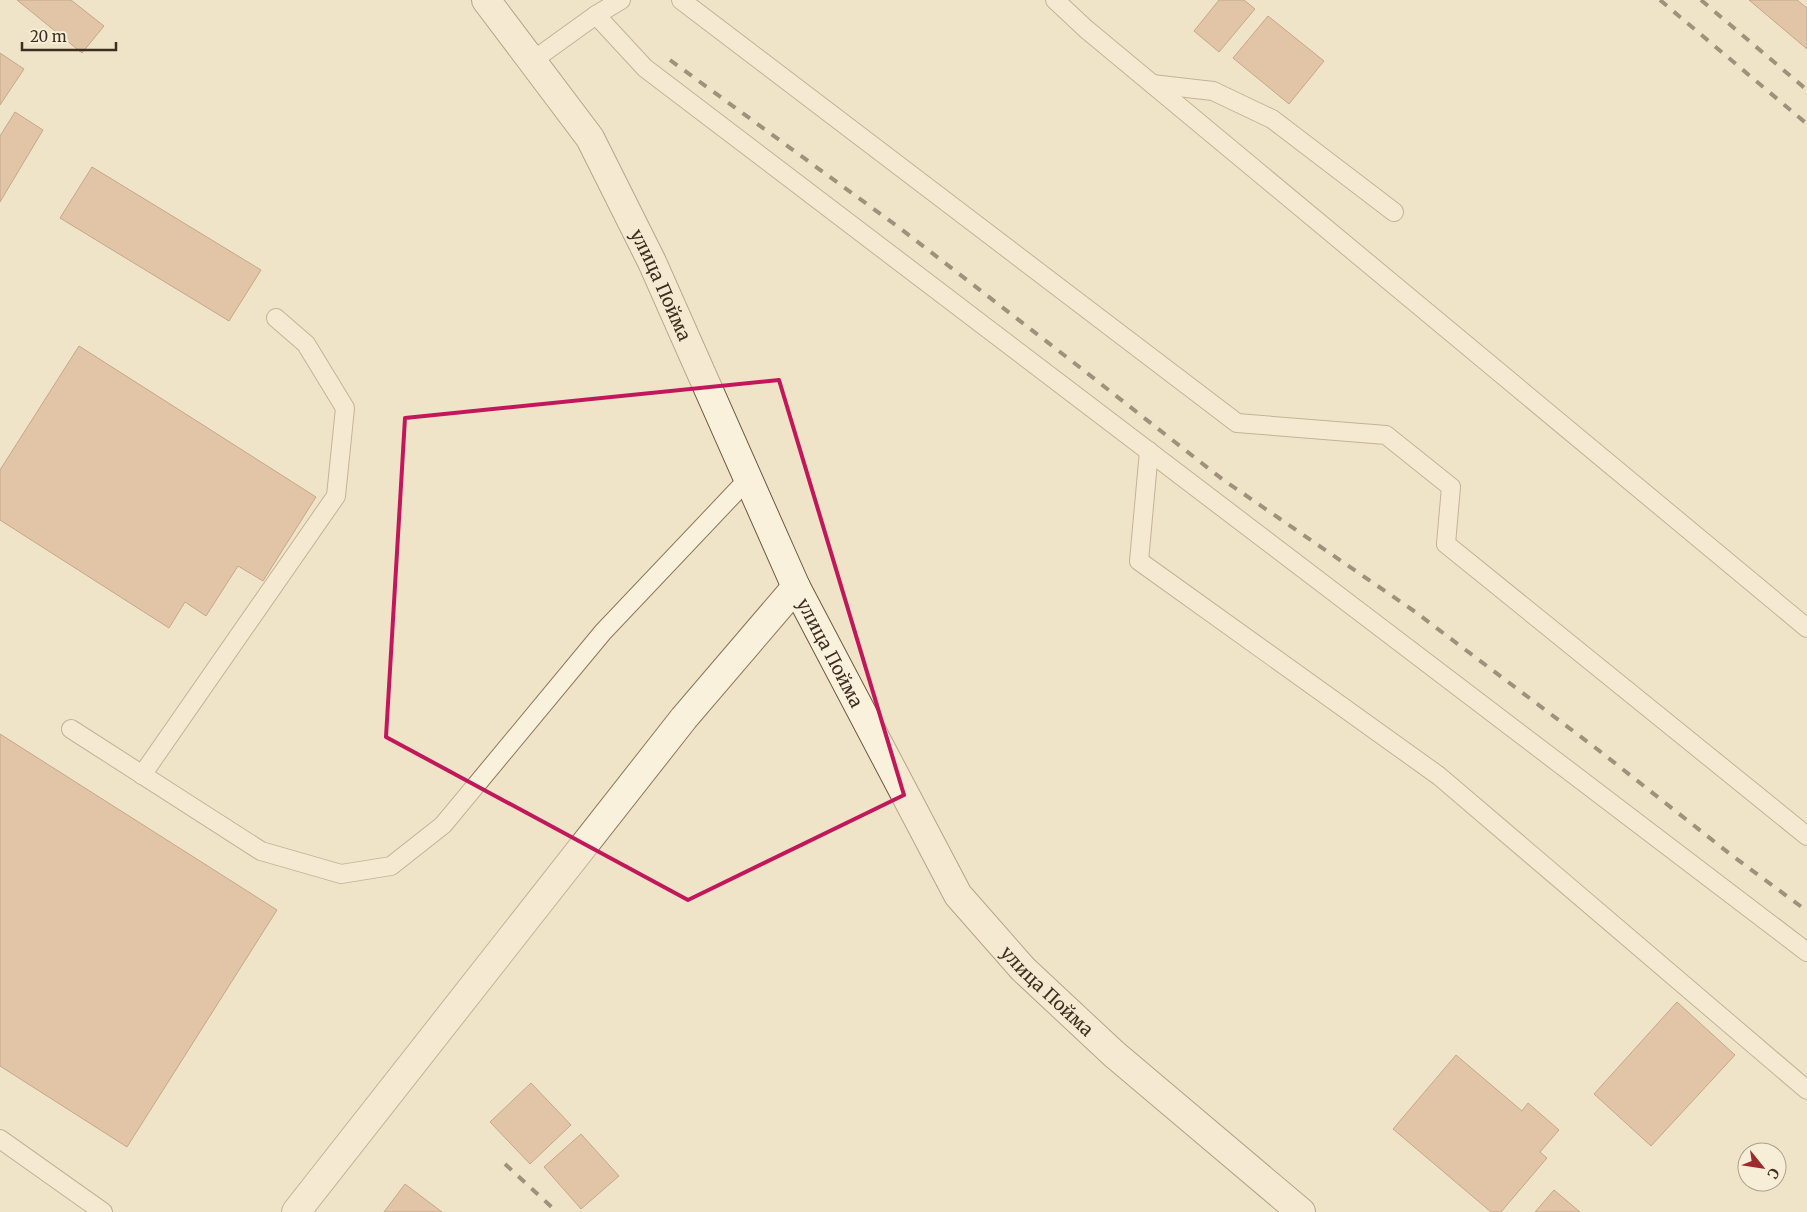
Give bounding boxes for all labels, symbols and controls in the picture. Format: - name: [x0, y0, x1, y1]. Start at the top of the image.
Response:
- scale bar: [22, 20, 116, 52]
- text: 20 m: [30, 27, 67, 46]
- street label: улица Пойма: [626, 225, 697, 344]
- street label: улица Пойма: [792, 594, 869, 711]
- street label: улица Пойма: [996, 941, 1099, 1041]
- north arrow: [1737, 1142, 1787, 1192]
- text: С: [1763, 1165, 1783, 1182]

